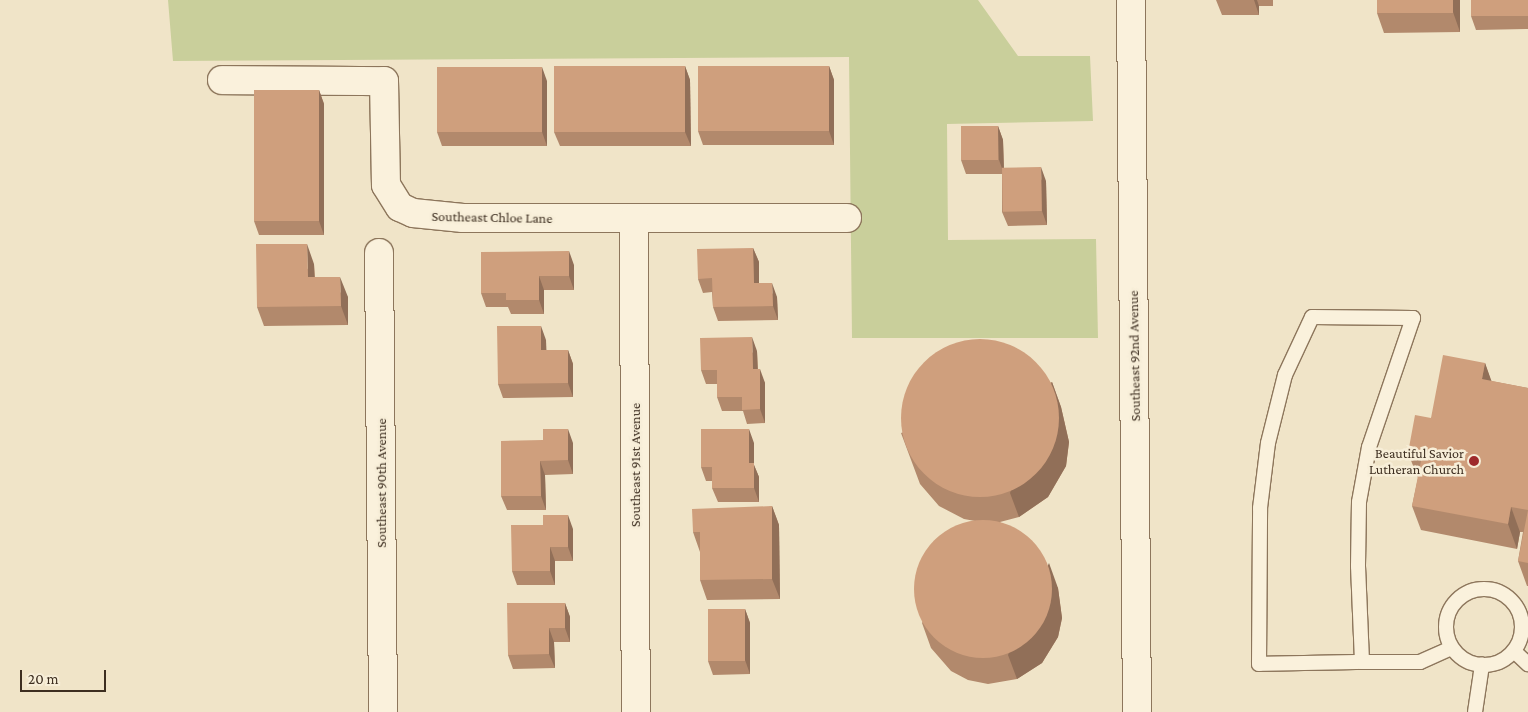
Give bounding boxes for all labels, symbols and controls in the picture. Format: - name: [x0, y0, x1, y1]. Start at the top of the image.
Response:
- street label: Southeast Chloe Lane: [431, 208, 553, 226]
- street label: Southeast 92nd Avenue: [1124, 290, 1144, 422]
- street label: Southeast 91st Avenue: [627, 403, 643, 527]
- street label: Southeast 90th Avenue: [373, 418, 389, 548]
- place label: Beautiful Savior Lutheran Church: [1369, 445, 1464, 478]
- marker: Beautiful Savior Lutheran Church: [1468, 455, 1480, 467]
- scale bar: [22, 660, 109, 692]
- text: 20 m: [28, 671, 59, 687]

